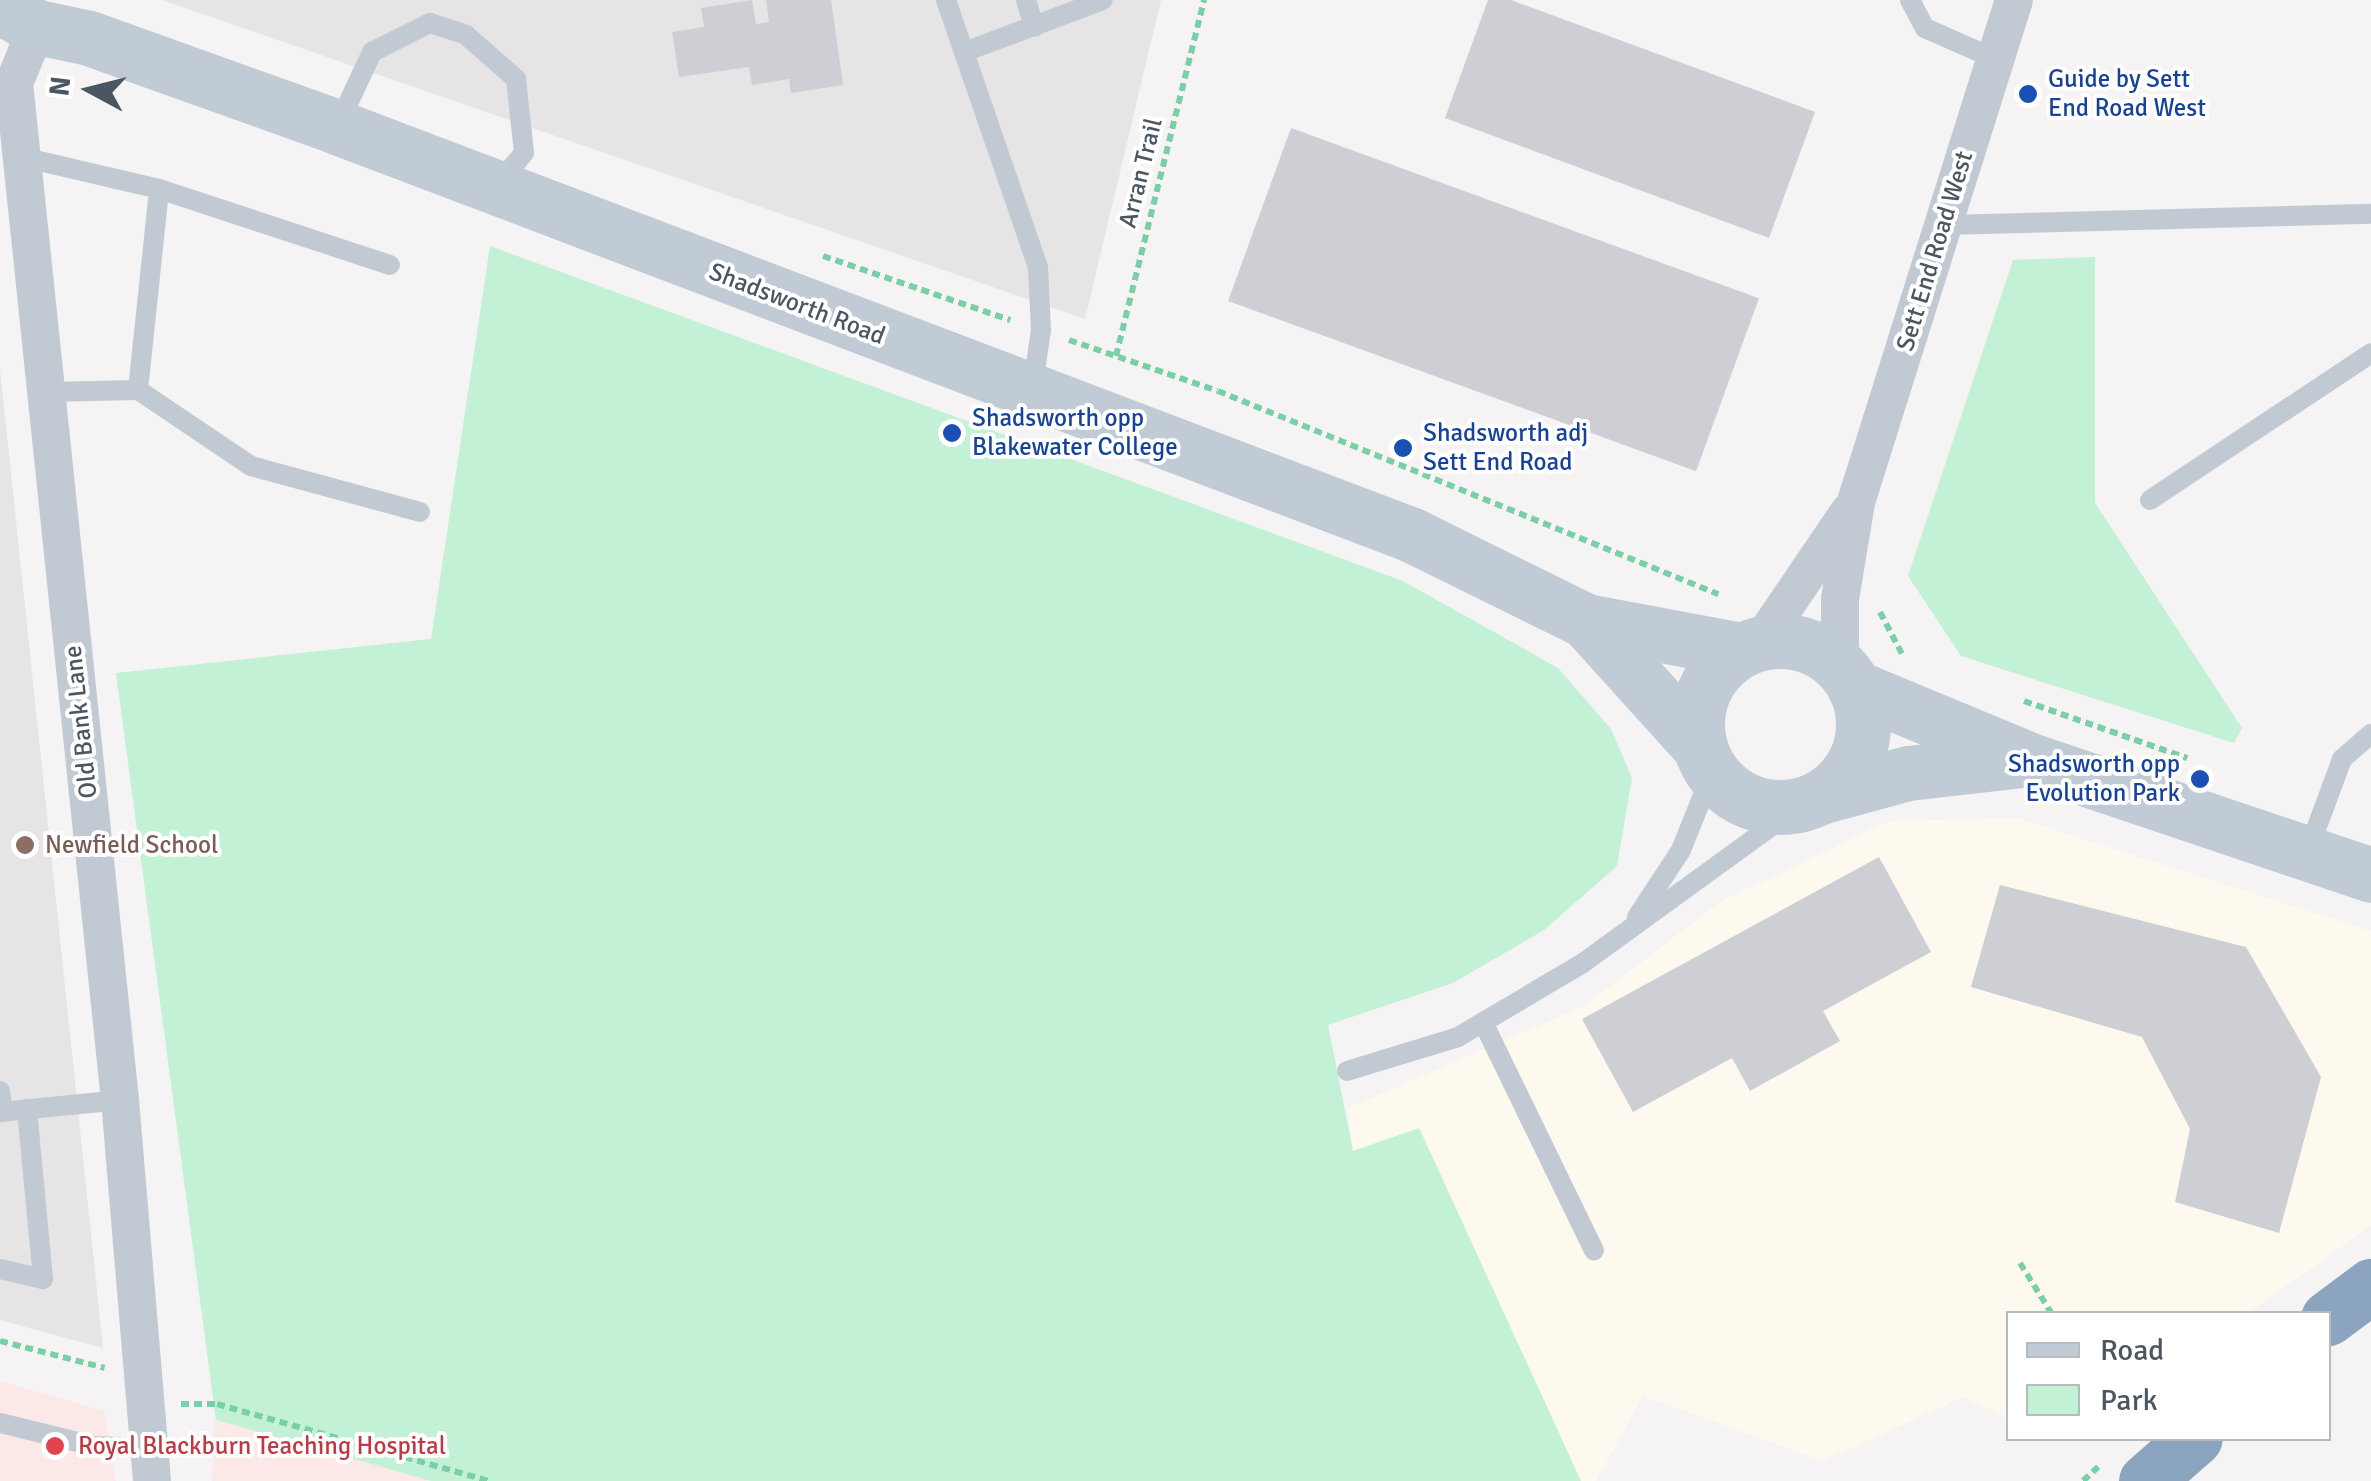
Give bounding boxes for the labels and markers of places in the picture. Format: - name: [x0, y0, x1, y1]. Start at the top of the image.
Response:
- place label: Guide by Sett End Road West: [2048, 65, 2206, 124]
- marker: Guide by Sett End Road West: [2017, 83, 2039, 105]
- place label: Shadsworth opp Blakewater College: [972, 404, 1178, 463]
- place label: Shadsworth adj Sett End Road: [1423, 419, 1588, 478]
- marker: Shadsworth opp Blakewater College: [941, 422, 963, 444]
- marker: Shadsworth adj Sett End Road: [1392, 437, 1414, 459]
- place label: Shadsworth opp Evolution Park: [2008, 750, 2180, 809]
- marker: Shadsworth opp Evolution Park: [2189, 768, 2211, 790]
- place label: Newfield School: [45, 830, 218, 860]
- marker: Newfield School: [14, 834, 36, 856]
- place label: Royal Blackburn Teaching Hospital: [78, 1431, 446, 1461]
- marker: Royal Blackburn Teaching Hospital: [42, 1433, 68, 1459]

